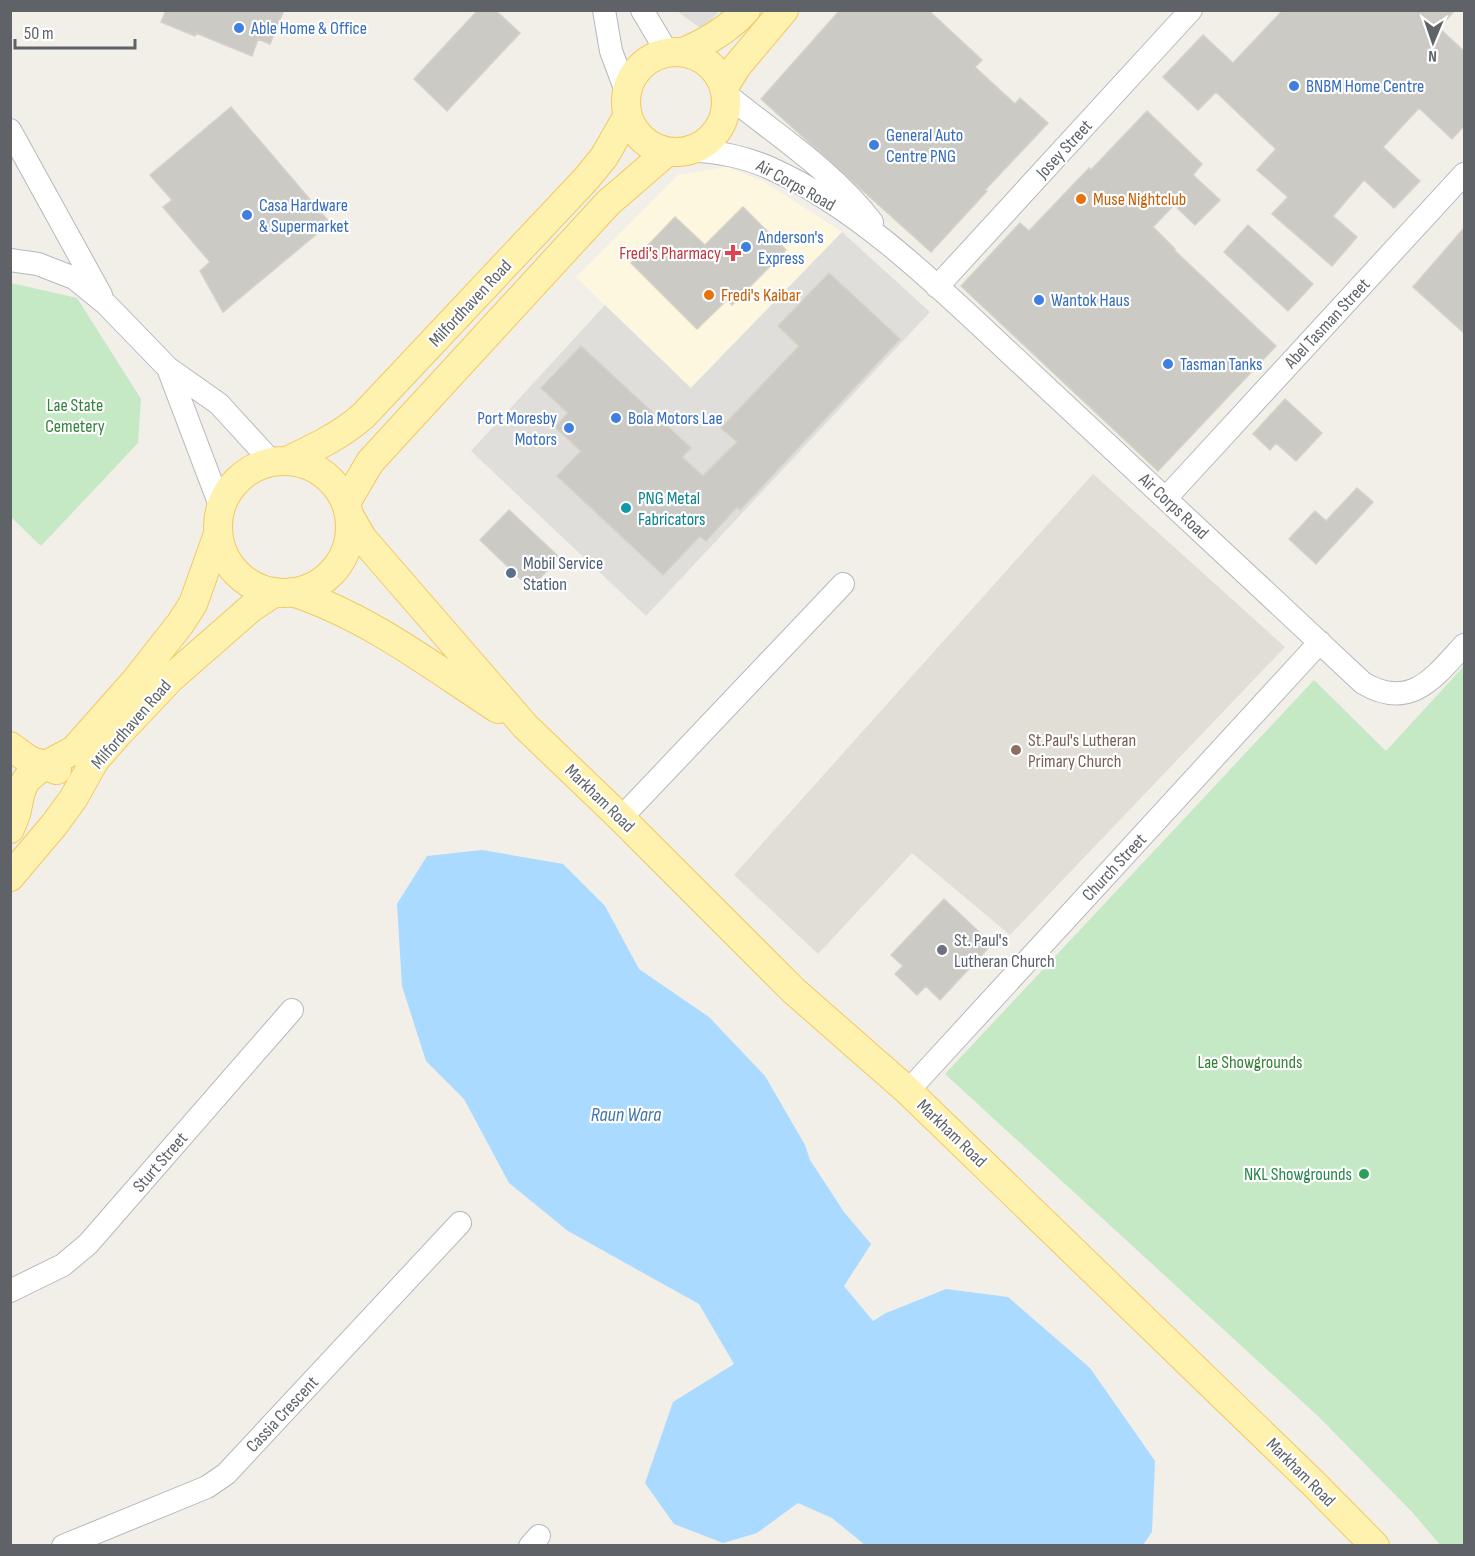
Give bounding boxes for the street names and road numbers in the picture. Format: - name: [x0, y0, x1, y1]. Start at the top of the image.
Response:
- street label: Josey Street: [1031, 115, 1097, 184]
- street label: Air Corps Road: [752, 155, 839, 216]
- street label: Milfordhaven Road: [425, 256, 516, 351]
- street label: Abel Tasman Street: [1280, 274, 1375, 373]
- street label: Air Corps Road: [1134, 468, 1213, 544]
- street label: Milfordhaven Road: [87, 675, 176, 773]
- street label: Markham Road: [560, 760, 639, 837]
- street label: Church Street: [1078, 829, 1151, 905]
- street label: Markham Road: [912, 1095, 991, 1172]
- street label: Sturt Street: [129, 1128, 192, 1197]
- street label: Cassia Crescent: [242, 1372, 323, 1457]
- street label: Markham Road: [1262, 1434, 1339, 1511]

